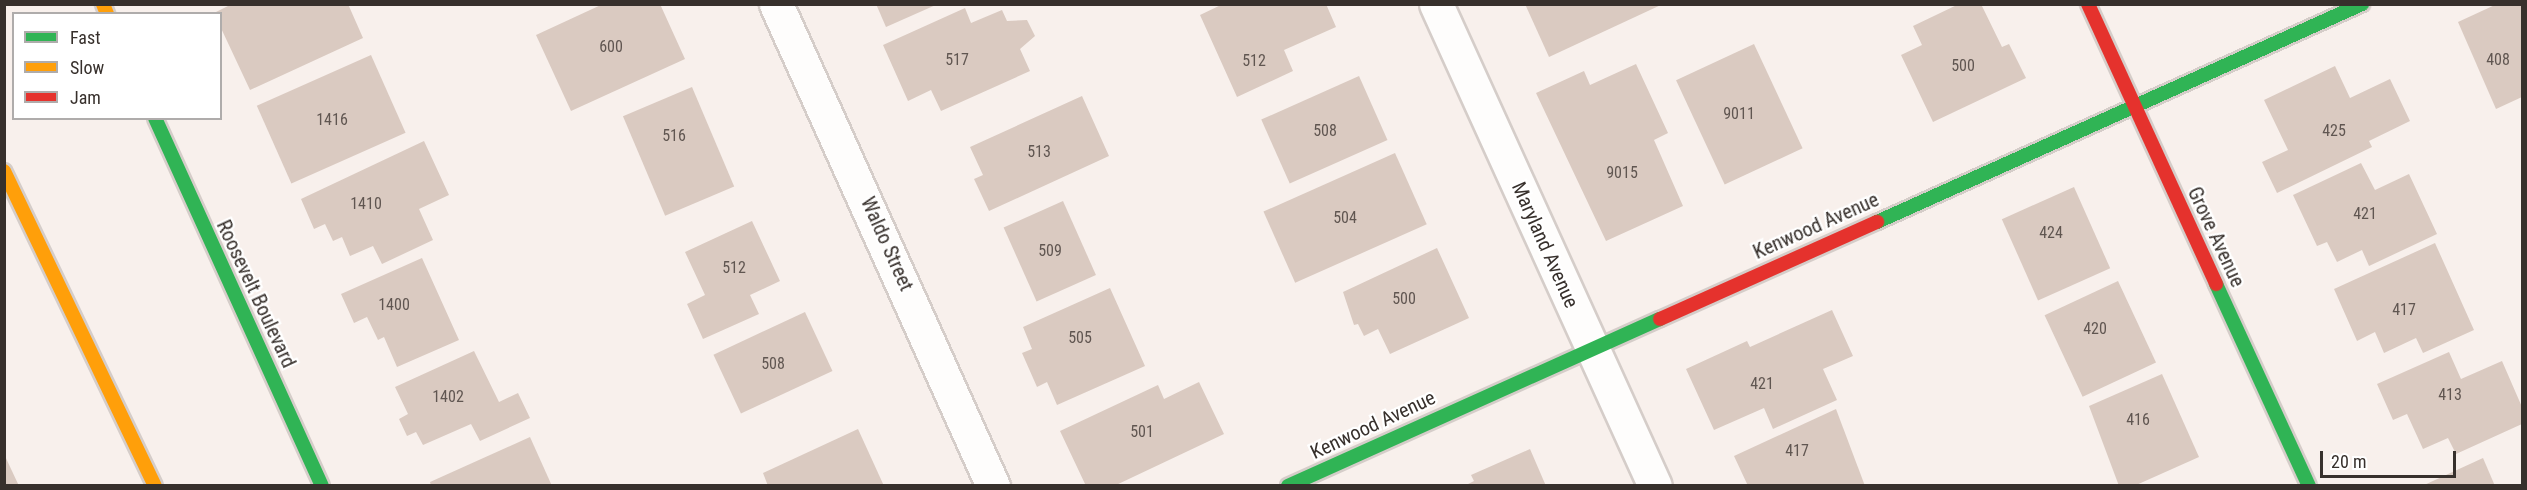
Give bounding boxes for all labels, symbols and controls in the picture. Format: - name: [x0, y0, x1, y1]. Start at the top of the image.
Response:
- legend: [12, 12, 222, 120]
- text: Fast: [70, 27, 101, 48]
- house number: 600: [599, 37, 623, 57]
- house number: 517: [945, 50, 969, 70]
- house number: 408: [2486, 50, 2510, 70]
- house number: 512: [1242, 51, 1266, 71]
- house number: 500: [1951, 56, 1975, 76]
- text: Slow: [70, 57, 104, 78]
- text: Jam: [70, 87, 101, 108]
- house number: 9011: [1723, 104, 1755, 124]
- house number: 1416: [316, 110, 348, 130]
- house number: 508: [1313, 121, 1337, 141]
- house number: 425: [2322, 121, 2346, 141]
- house number: 516: [662, 126, 686, 146]
- house number: 513: [1027, 142, 1051, 162]
- house number: 9015: [1606, 163, 1638, 183]
- street label: Maryland Avenue: [1507, 178, 1583, 312]
- street label: Grove Avenue: [2182, 183, 2250, 291]
- street label: Kenwood Avenue: [1750, 188, 1882, 264]
- street label: Waldo Street: [856, 193, 918, 295]
- house number: 1410: [350, 194, 382, 214]
- house number: 421: [2353, 204, 2377, 224]
- house number: 504: [1333, 208, 1357, 228]
- street label: Roosevelt Boulevard: [211, 216, 301, 372]
- house number: 424: [2039, 223, 2063, 243]
- house number: 509: [1038, 241, 1062, 261]
- house number: 512: [722, 258, 746, 278]
- house number: 500: [1392, 289, 1416, 309]
- house number: 1400: [378, 295, 410, 315]
- house number: 417: [2392, 300, 2416, 320]
- house number: 420: [2083, 319, 2107, 339]
- house number: 505: [1068, 328, 1092, 348]
- house number: 508: [761, 354, 785, 374]
- house number: 421: [1750, 374, 1774, 394]
- house number: 413: [2438, 385, 2462, 405]
- street label: Kenwood Avenue: [1307, 386, 1439, 464]
- house number: 1402: [432, 387, 464, 407]
- house number: 416: [2126, 410, 2150, 430]
- house number: 501: [1130, 422, 1154, 442]
- scale bar: [2323, 439, 2460, 477]
- house number: 417: [1785, 441, 1809, 461]
- text: 20 m: [2331, 451, 2366, 472]

